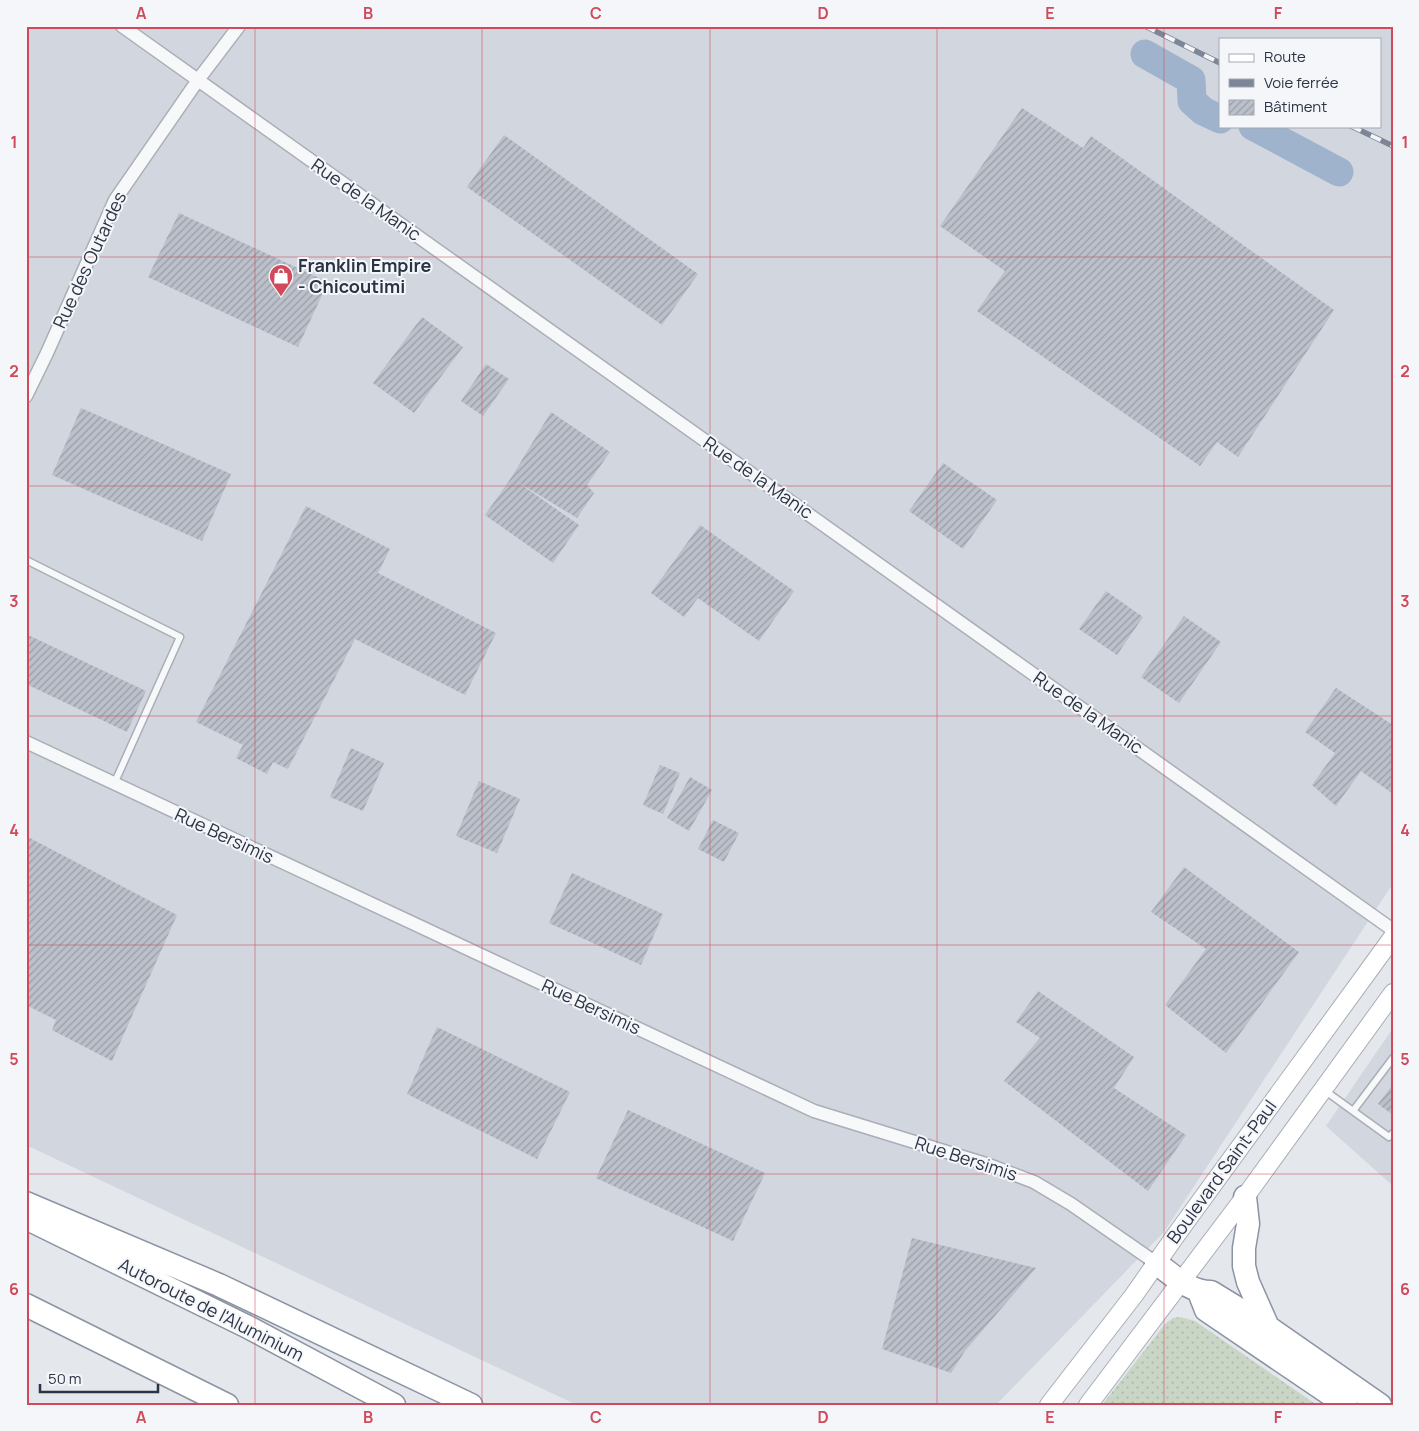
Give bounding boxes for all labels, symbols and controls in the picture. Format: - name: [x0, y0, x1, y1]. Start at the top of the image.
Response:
- text: A: [136, 2, 147, 24]
- text: B: [363, 2, 373, 24]
- text: C: [590, 2, 602, 24]
- text: D: [817, 2, 829, 24]
- text: E: [1045, 2, 1055, 24]
- text: F: [1274, 2, 1283, 24]
- legend: [1219, 38, 1382, 128]
- text: Route: [1264, 46, 1306, 67]
- text: Voie ferrée: [1264, 72, 1339, 93]
- text: Bâtiment: [1264, 96, 1327, 117]
- text: 1: [10, 131, 18, 153]
- text: 1: [1401, 131, 1409, 153]
- street label: Rue de la Manic: [307, 152, 426, 246]
- street label: Rue des Outardes: [47, 187, 131, 332]
- place label: Franklin Empire - Chicoutimi: [298, 253, 431, 298]
- shop icon: Franklin Empire - Chicoutimi: [268, 263, 294, 297]
- text: 2: [9, 360, 19, 382]
- text: 2: [1400, 360, 1410, 382]
- street label: Rue de la Manic: [699, 430, 818, 524]
- text: 3: [9, 590, 19, 612]
- text: 3: [1400, 590, 1410, 612]
- street label: Rue de la Manic: [1029, 665, 1148, 759]
- street label: Rue Bersimis: [171, 802, 278, 868]
- text: 4: [9, 819, 19, 841]
- text: 4: [1400, 819, 1410, 841]
- street label: Rue Bersimis: [538, 973, 645, 1039]
- text: 5: [9, 1048, 19, 1070]
- text: 5: [1400, 1048, 1410, 1070]
- street label: Boulevard Saint-Paul: [1161, 1095, 1281, 1248]
- street label: Rue Bersimis: [912, 1130, 1021, 1186]
- street label: Autoroute de l'Aluminium: [115, 1252, 308, 1366]
- text: 6: [9, 1278, 19, 1300]
- text: 6: [1400, 1278, 1410, 1300]
- scale bar: [40, 1361, 158, 1393]
- text: 50 m: [48, 1368, 82, 1389]
- text: A: [136, 1406, 147, 1428]
- text: B: [363, 1406, 373, 1428]
- text: C: [590, 1406, 602, 1428]
- text: D: [817, 1406, 829, 1428]
- text: E: [1045, 1406, 1055, 1428]
- text: F: [1274, 1406, 1283, 1428]

